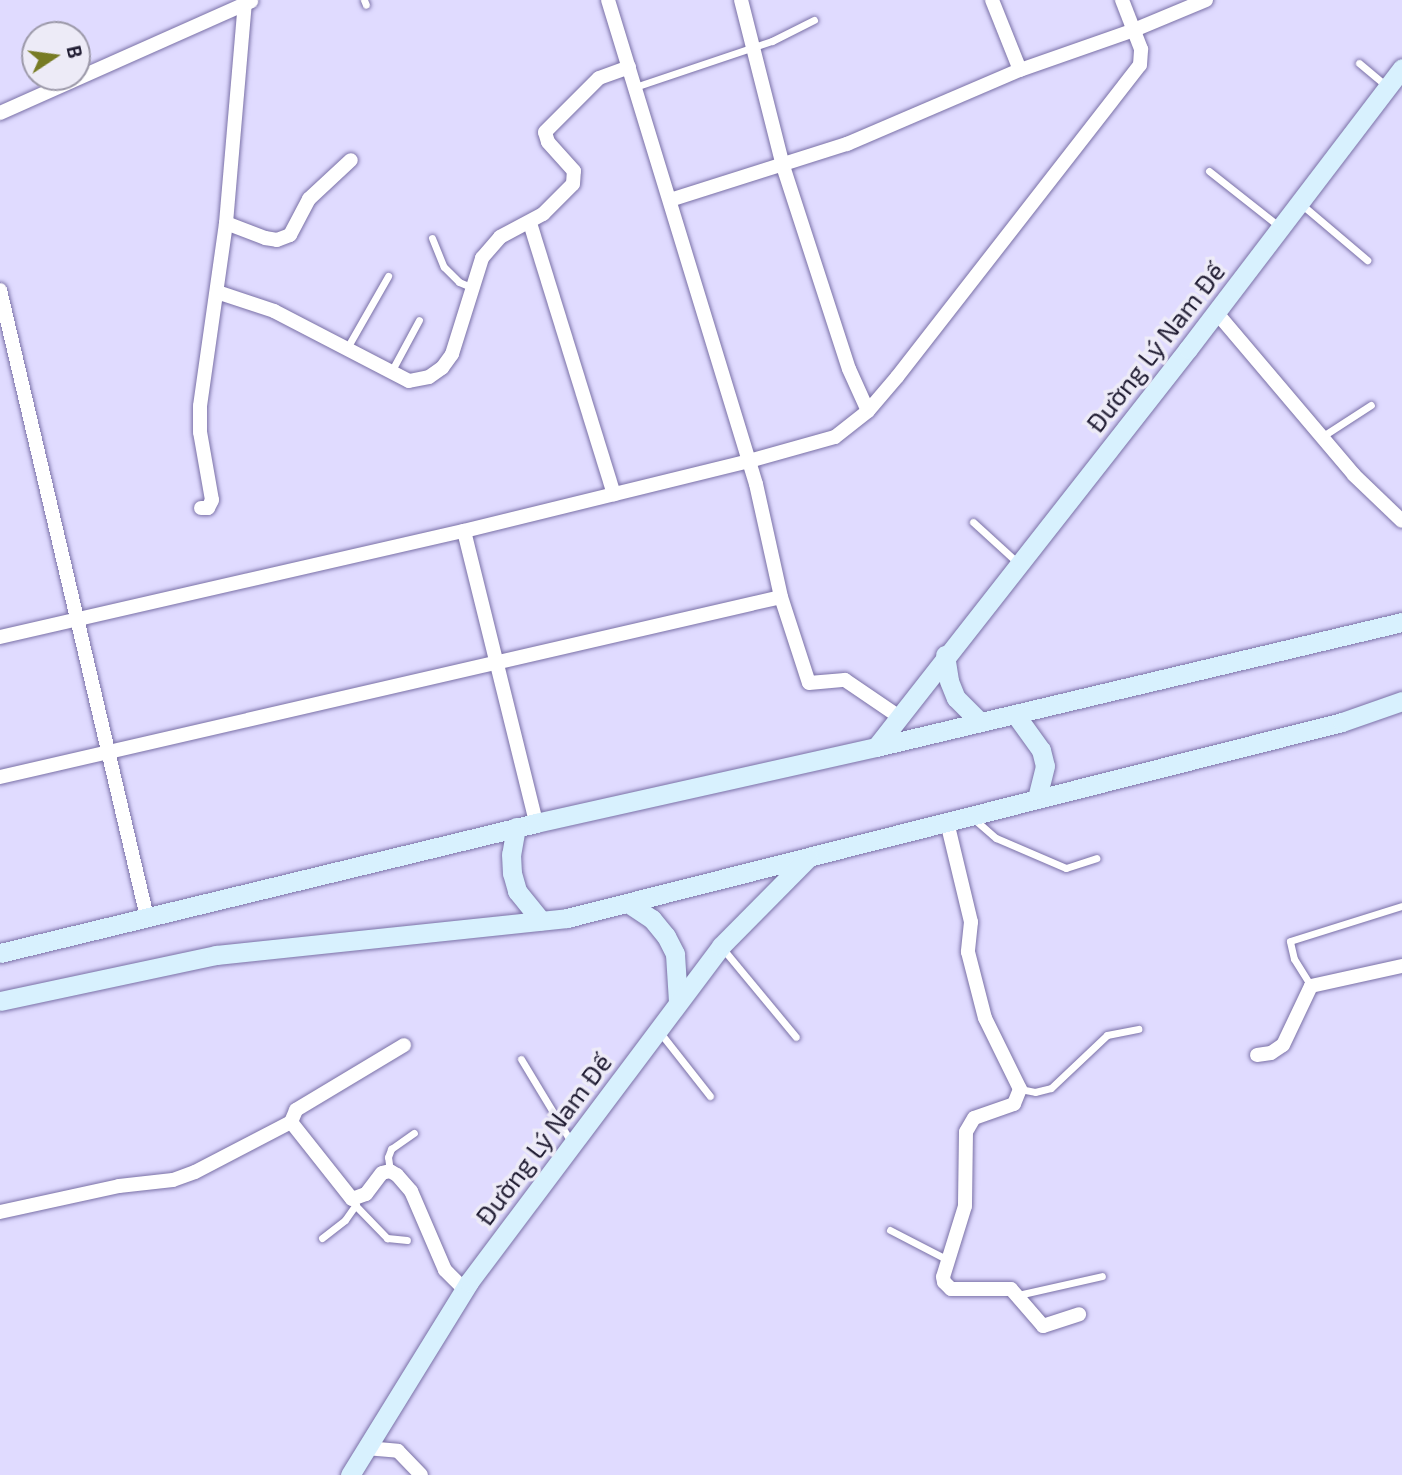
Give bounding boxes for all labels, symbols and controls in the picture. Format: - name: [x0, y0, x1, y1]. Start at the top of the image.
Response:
- north arrow: [21, 21, 91, 91]
- text: B: [62, 43, 88, 60]
- street label: Đường Lý Nam Đế: [1079, 256, 1231, 438]
- street label: Đường Lý Nam Đế: [468, 1047, 618, 1231]

